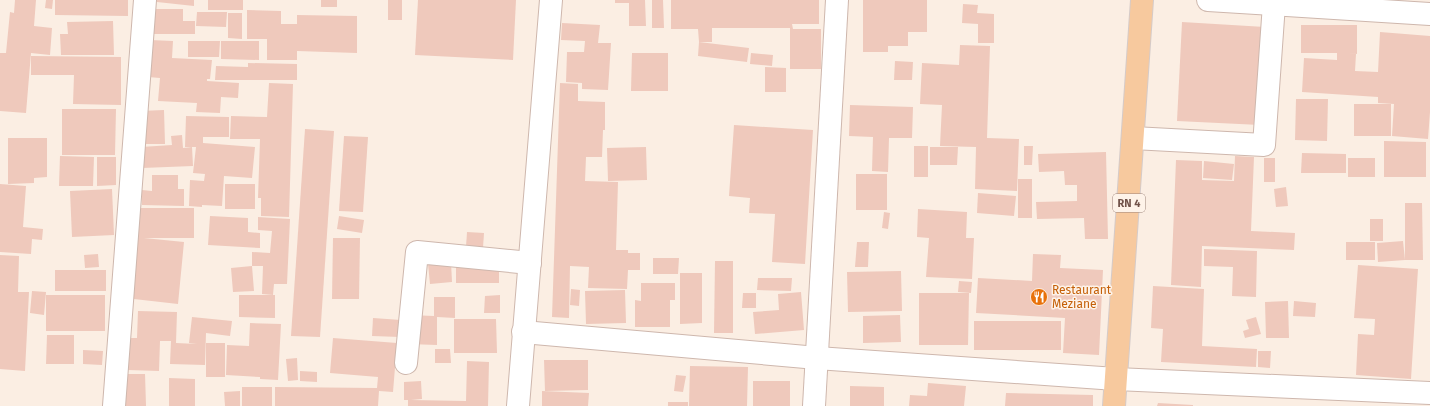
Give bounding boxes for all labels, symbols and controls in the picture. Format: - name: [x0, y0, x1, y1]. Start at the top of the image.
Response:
- road number: RN 4: [1113, 194, 1145, 212]
- place label: Restaurant Meziane: [1052, 283, 1112, 311]
- restaurant icon: Restaurant Meziane: [1029, 287, 1049, 307]

